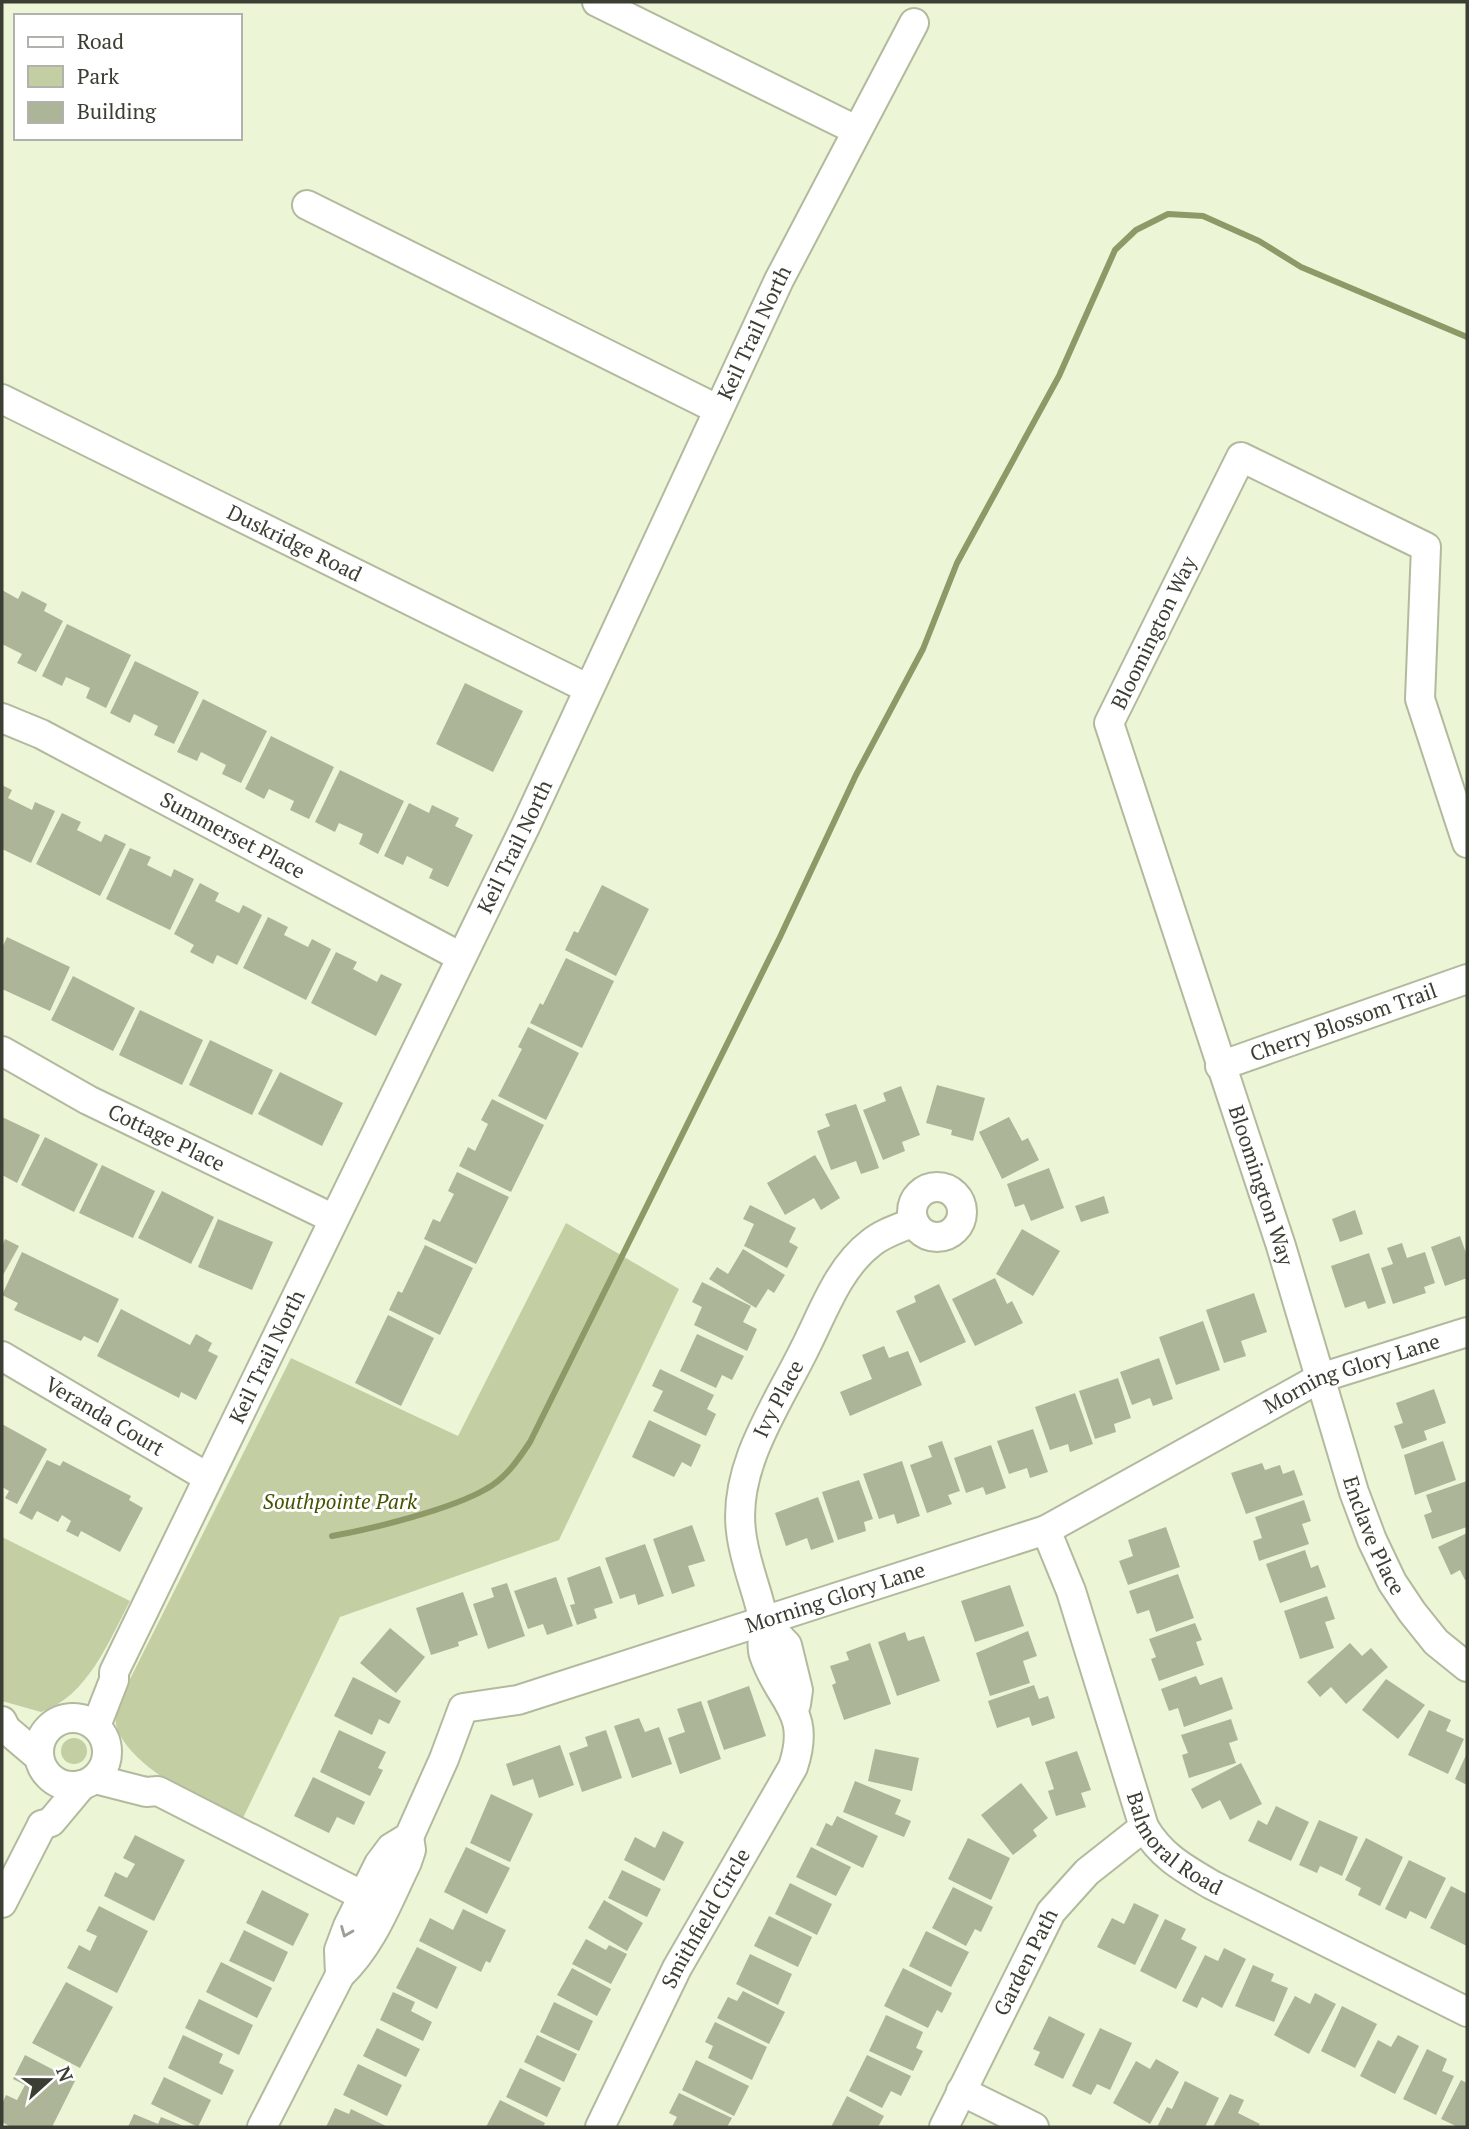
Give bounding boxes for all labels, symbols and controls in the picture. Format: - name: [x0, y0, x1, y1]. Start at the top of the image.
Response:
- legend: [14, 14, 242, 140]
- text: Road: [77, 27, 124, 55]
- text: Park: [77, 62, 119, 90]
- text: Building: [77, 97, 157, 125]
- street label: Keil Trail North: [710, 260, 797, 404]
- street label: Duskridge Road: [223, 497, 367, 588]
- street label: Bloomington Way: [1104, 551, 1202, 714]
- street label: Keil Trail North: [470, 775, 558, 918]
- street label: Summerset Place: [156, 785, 310, 885]
- street label: Cherry Blossom Trail: [1246, 976, 1440, 1067]
- street label: Cottage Place: [104, 1097, 230, 1177]
- street label: Bloomington Way: [1223, 1101, 1301, 1269]
- street label: Keil Trail North: [222, 1285, 311, 1428]
- street label: Morning Glory Lane: [1258, 1326, 1443, 1420]
- street label: Ivy Place: [746, 1355, 810, 1442]
- street label: Veranda Court: [40, 1369, 170, 1462]
- street label: Enclave Place: [1337, 1473, 1412, 1600]
- park label: Southpointe Park: [263, 1487, 418, 1515]
- street label: Morning Glory Lane: [742, 1555, 928, 1639]
- street label: Balmoral Road: [1121, 1788, 1228, 1901]
- street label: Smithfield Circle: [654, 1843, 756, 1993]
- street label: Garden Path: [987, 1904, 1064, 2020]
- one-way arrow: [341, 1926, 355, 1938]
- north arrow: [14, 2045, 84, 2115]
- text: N: [51, 2063, 80, 2085]

